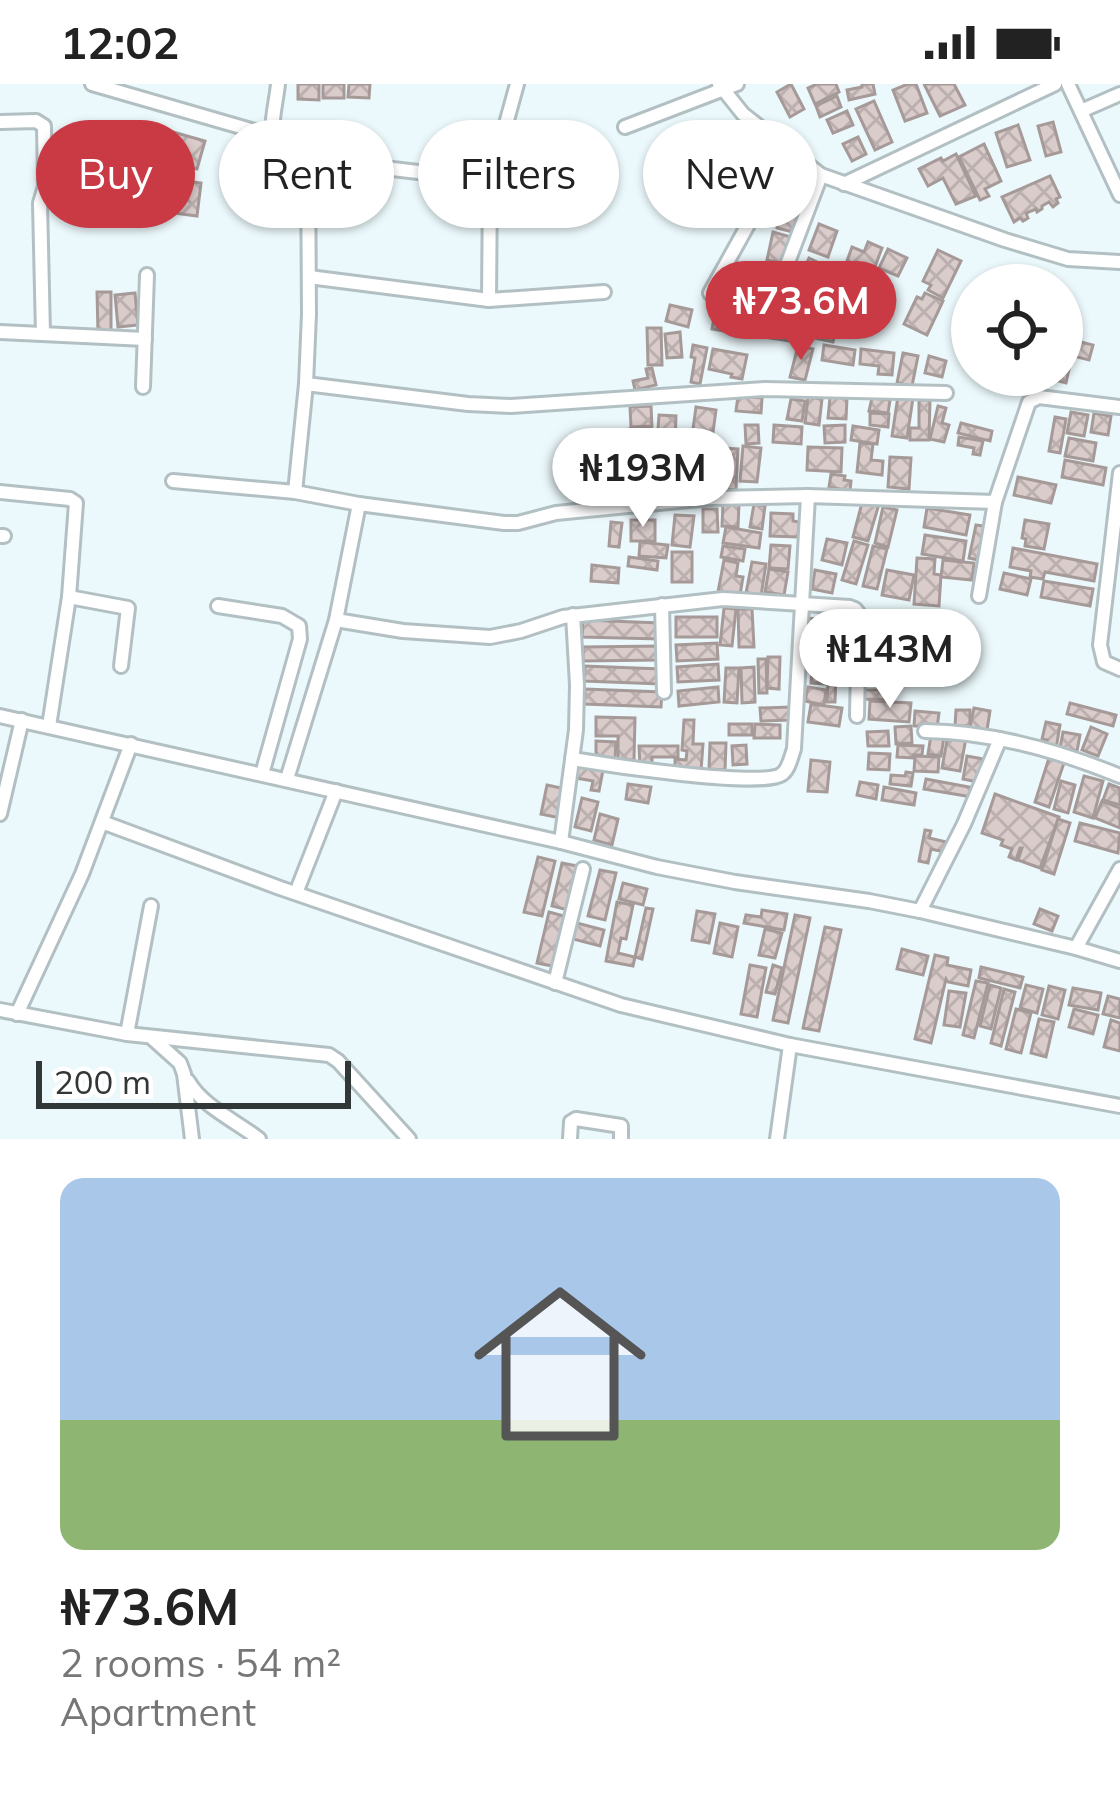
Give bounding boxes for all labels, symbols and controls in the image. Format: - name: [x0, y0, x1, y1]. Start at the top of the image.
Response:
- text: 12:02: [60, 14, 179, 70]
- chip: Buy: [36, 120, 195, 228]
- chip: Rent: [219, 120, 394, 228]
- chip: Filters: [418, 120, 619, 228]
- chip: New: [643, 120, 817, 228]
- pin: ₦73.6M: [703, 261, 899, 363]
- map controls: [951, 264, 1083, 396]
- button: locate: [951, 264, 1083, 396]
- text: ₦73.6M: [732, 275, 870, 324]
- pin: ₦193M: [559, 428, 727, 530]
- text: ₦193M: [579, 442, 707, 491]
- pin: ₦143M: [806, 609, 974, 711]
- text: ₦143M: [826, 623, 954, 672]
- scale bar: [36, 1055, 351, 1108]
- text: 200 m: [54, 1061, 151, 1102]
- icon: home: [452, 1256, 668, 1472]
- text: ₦73.6M: [60, 1574, 239, 1638]
- text: 2 rooms · 54 m²: [60, 1638, 341, 1687]
- text: Apartment: [60, 1687, 256, 1736]

